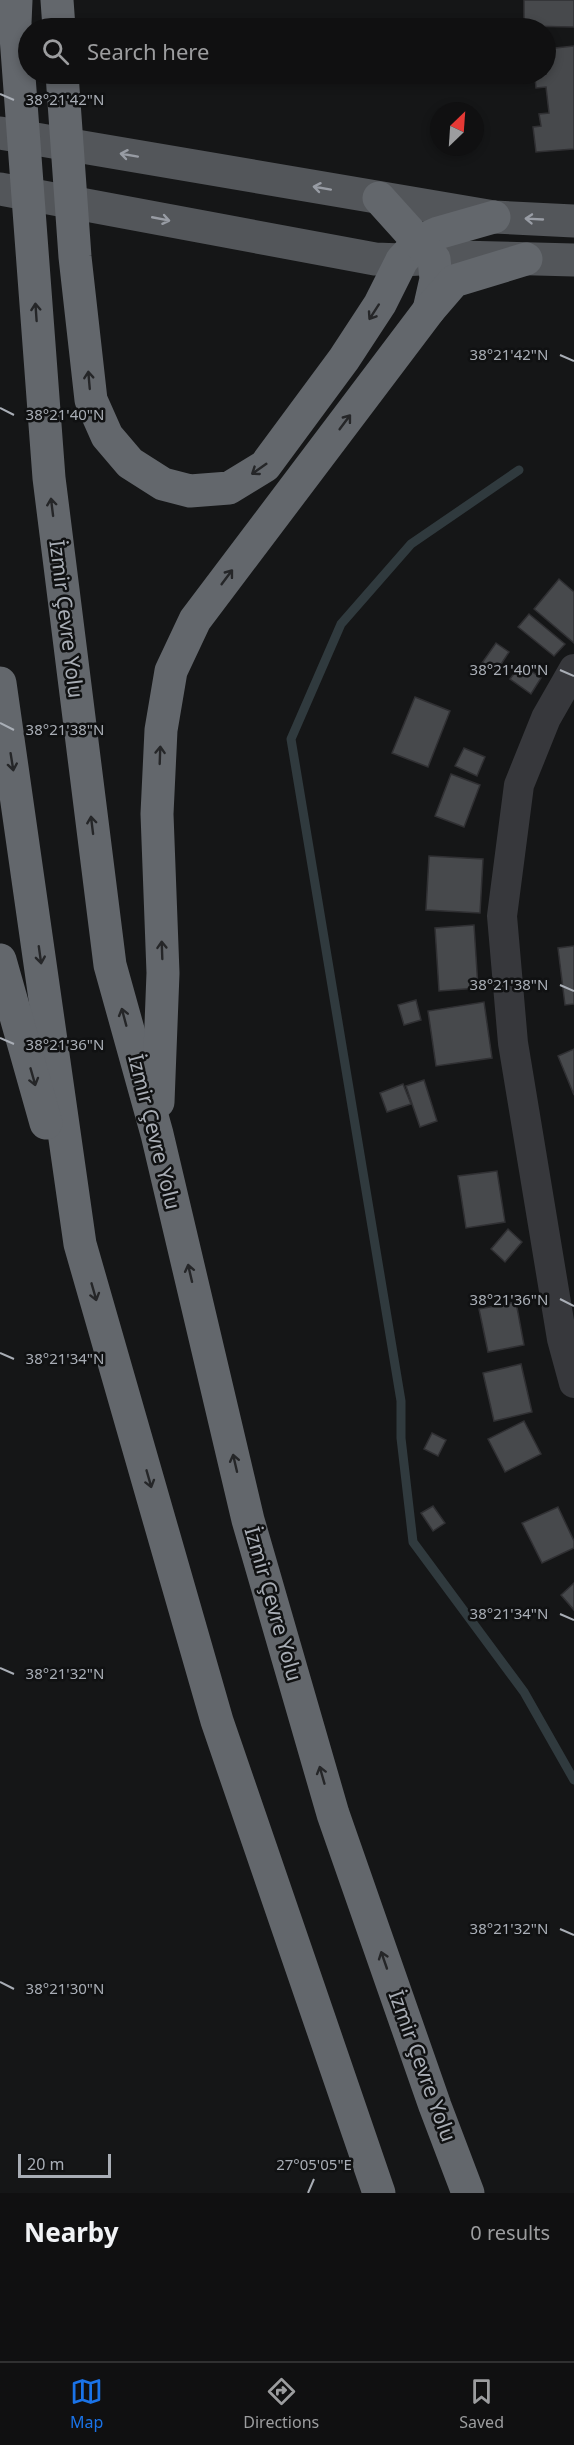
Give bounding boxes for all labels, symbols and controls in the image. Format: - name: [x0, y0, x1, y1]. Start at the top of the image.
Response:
- search box: [18, 18, 556, 84]
- icon: search: [39, 35, 72, 68]
- text: Search here: [87, 36, 209, 66]
- text: 38°21'42"N: [26, 89, 104, 109]
- north arrow: [430, 102, 484, 156]
- one-way arrow: [120, 150, 140, 161]
- one-way arrow: [312, 183, 332, 194]
- one-way arrow: [524, 213, 544, 224]
- one-way arrow: [150, 214, 170, 225]
- one-way arrow: [31, 303, 42, 323]
- one-way arrow: [368, 303, 380, 320]
- text: 38°21'42"N: [470, 344, 548, 364]
- one-way arrow: [84, 371, 95, 391]
- text: 38°21'40"N: [26, 404, 104, 424]
- one-way arrow: [339, 414, 351, 430]
- one-way arrow: [252, 463, 268, 475]
- one-way arrow: [46, 497, 57, 517]
- street label: İzmir Çevre Yolu: [43, 538, 91, 700]
- one-way arrow: [221, 570, 234, 586]
- text: 38°21'40"N: [470, 659, 548, 679]
- text: 38°21'38"N: [26, 719, 104, 739]
- one-way arrow: [154, 746, 165, 766]
- one-way arrow: [7, 751, 18, 771]
- one-way arrow: [86, 816, 97, 836]
- one-way arrow: [157, 940, 168, 960]
- one-way arrow: [34, 945, 45, 964]
- text: 38°21'38"N: [470, 974, 548, 994]
- one-way arrow: [118, 1008, 129, 1027]
- text: 38°21'36"N: [26, 1034, 104, 1054]
- street label: İzmir Çevre Yolu: [122, 1051, 188, 1212]
- one-way arrow: [28, 1067, 39, 1086]
- one-way arrow: [183, 1264, 195, 1283]
- one-way arrow: [89, 1282, 100, 1301]
- text: 38°21'36"N: [470, 1289, 548, 1309]
- text: 38°21'34"N: [26, 1348, 104, 1368]
- one-way arrow: [228, 1454, 240, 1473]
- one-way arrow: [144, 1469, 155, 1488]
- street label: İzmir Çevre Yolu: [239, 1523, 309, 1684]
- text: 38°21'34"N: [470, 1603, 548, 1623]
- text: 38°21'32"N: [26, 1663, 104, 1683]
- one-way arrow: [316, 1766, 327, 1785]
- text: 38°21'32"N: [470, 1918, 548, 1938]
- one-way arrow: [378, 1951, 389, 1970]
- text: 38°21'30"N: [26, 1978, 104, 1998]
- street label: İzmir Çevre Yolu: [383, 1986, 463, 2145]
- scale bar: [18, 2151, 111, 2178]
- text: 20 m: [27, 2153, 64, 2175]
- text: 27°05'05"E: [276, 2154, 352, 2174]
- text: Nearby: [24, 2214, 119, 2250]
- text: 0 results: [470, 2219, 550, 2246]
- tab: Map: [70, 2375, 103, 2433]
- tab: Directions: [243, 2375, 319, 2433]
- tab: Saved: [459, 2375, 504, 2433]

